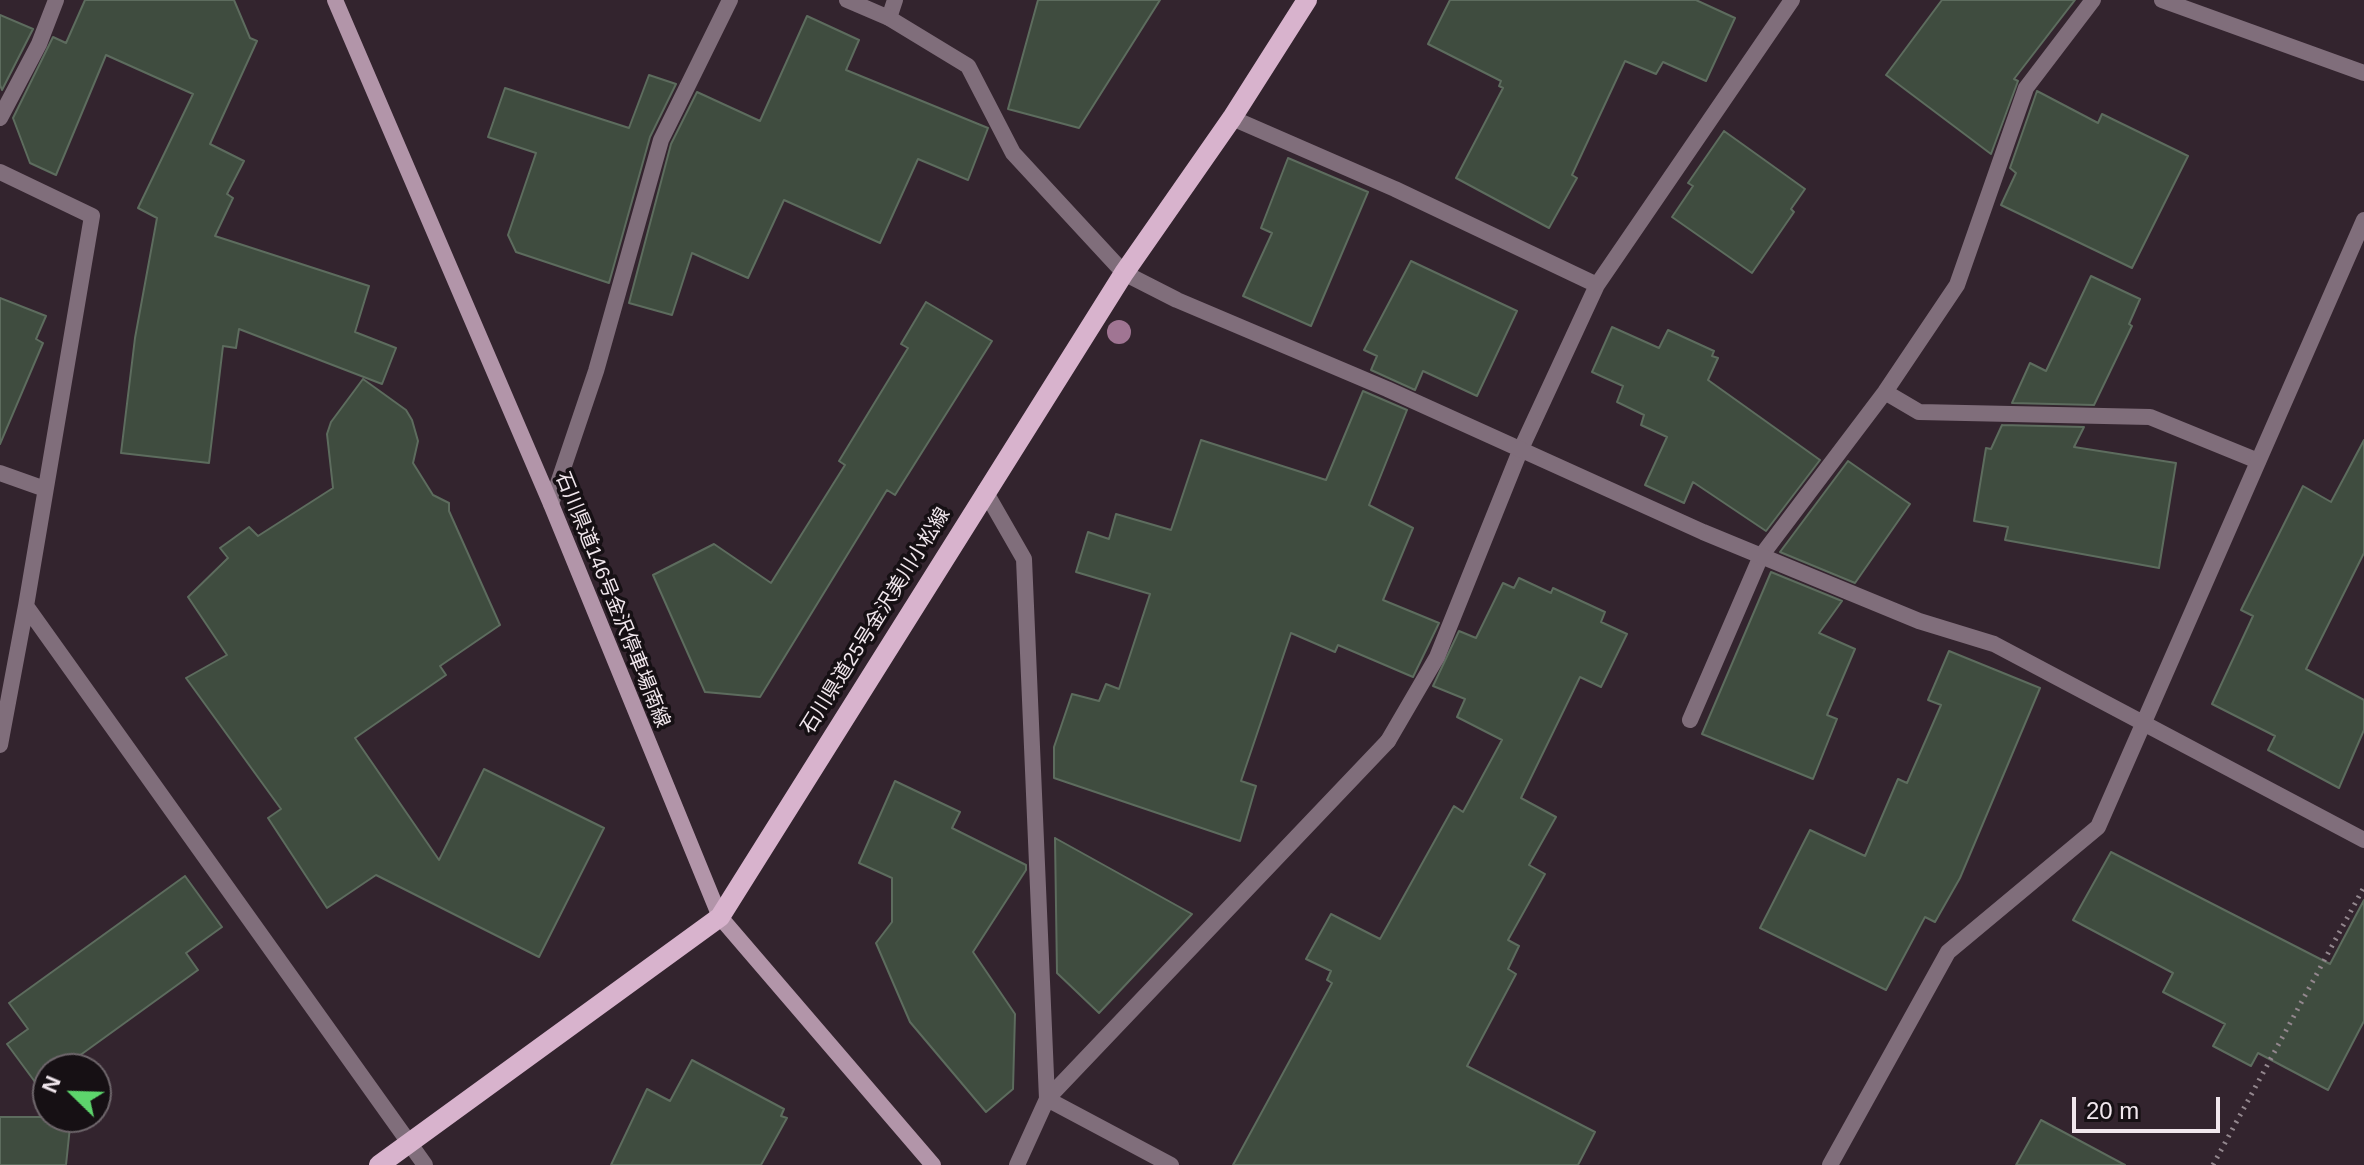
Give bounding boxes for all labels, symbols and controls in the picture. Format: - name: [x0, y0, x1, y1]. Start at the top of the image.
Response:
- street label: 石川県道146号金沢停車場南線: [550, 469, 674, 731]
- street label: 石川県道25号金沢美川小松線: [796, 503, 956, 739]
- north arrow: [32, 1053, 112, 1133]
- text: N: [37, 1072, 66, 1096]
- scale bar: [2076, 1081, 2224, 1131]
- text: 20 m: [2086, 1097, 2139, 1124]

